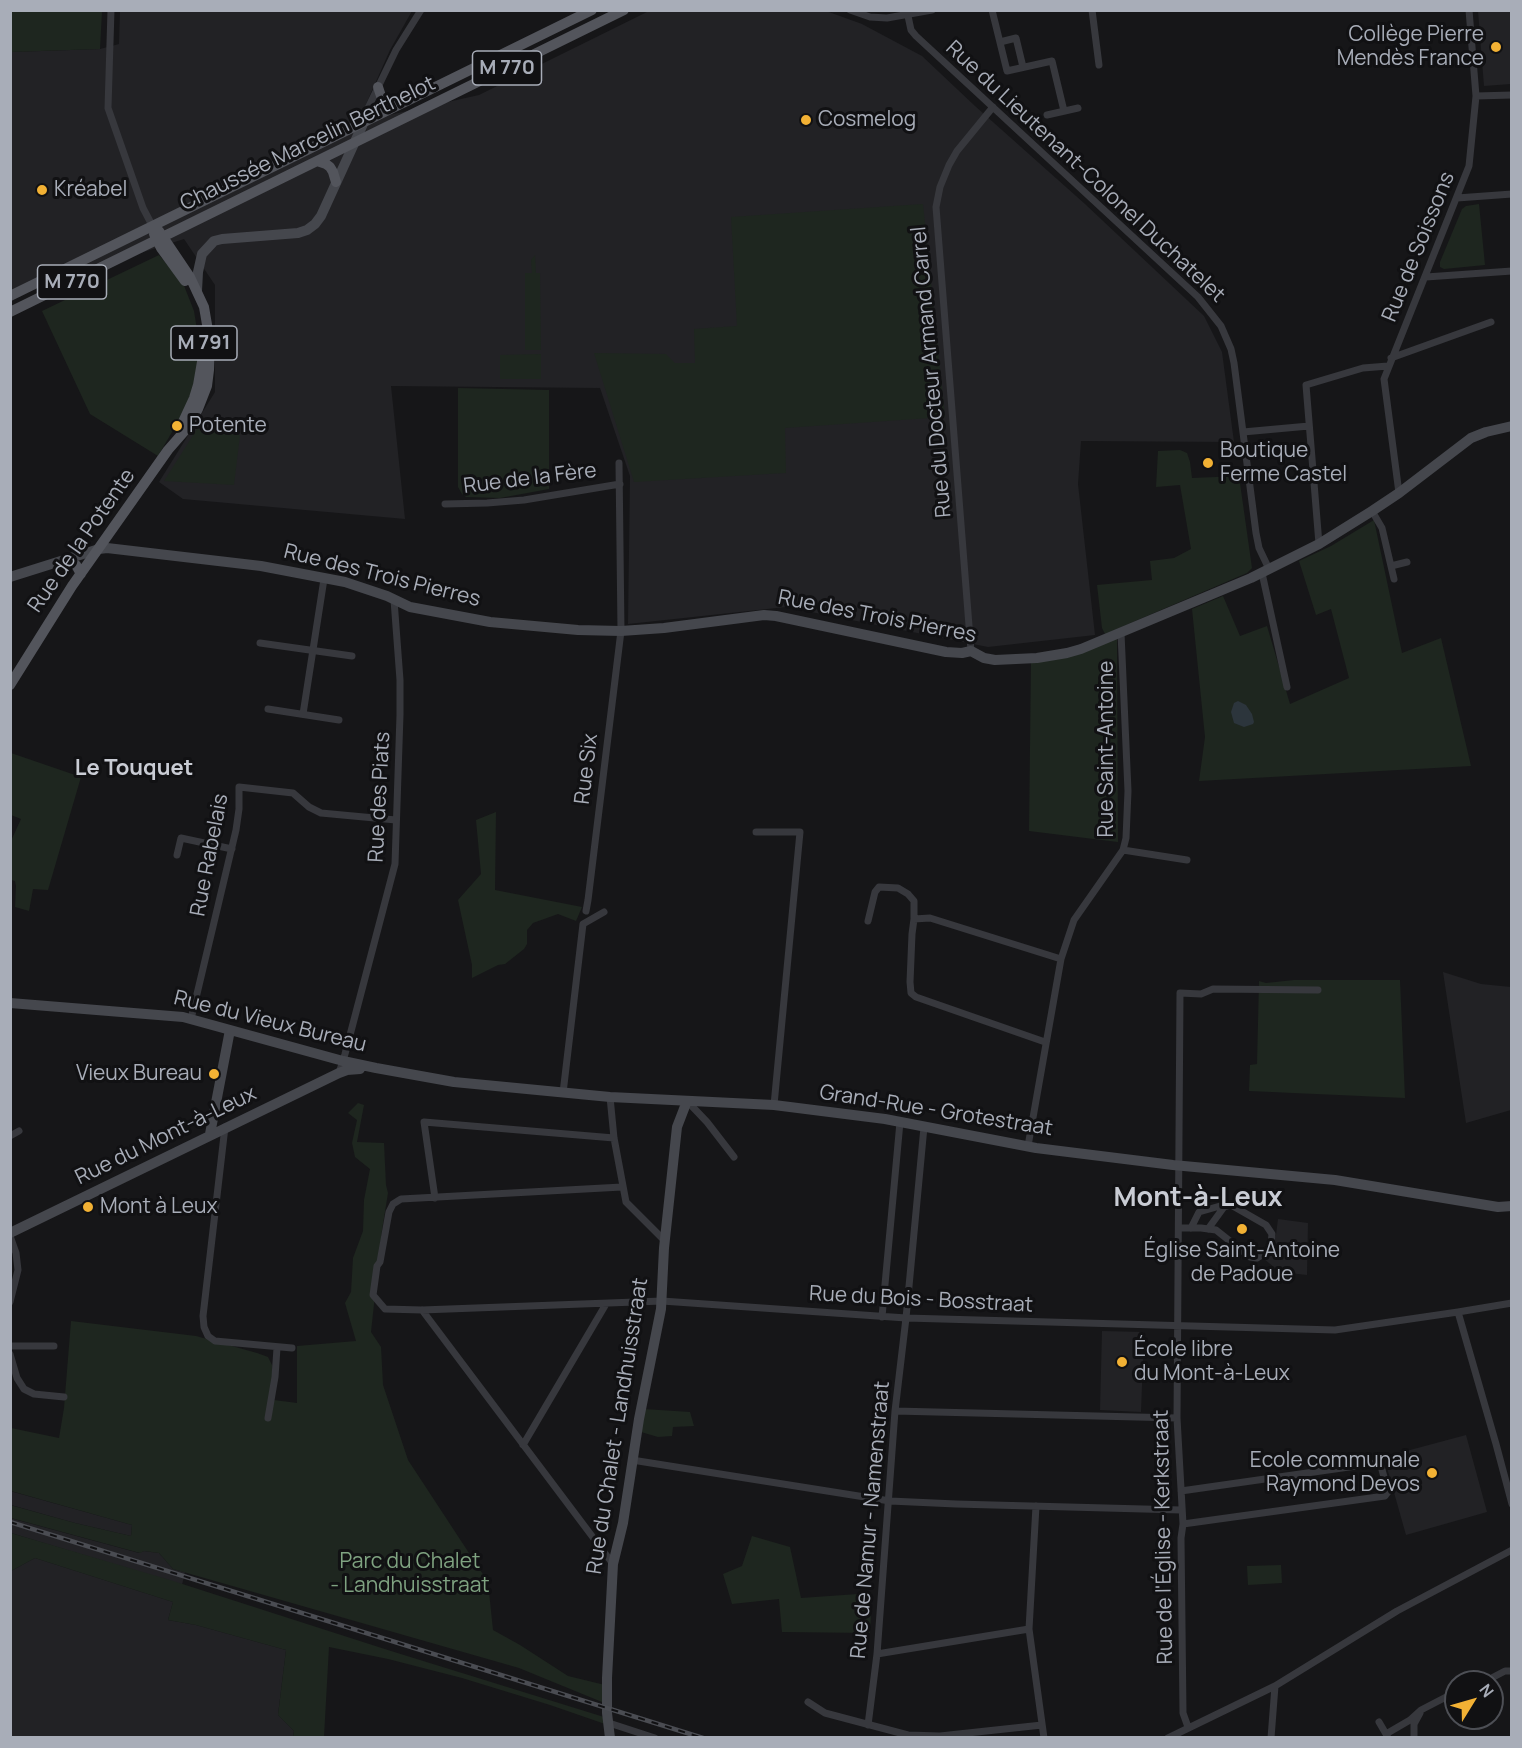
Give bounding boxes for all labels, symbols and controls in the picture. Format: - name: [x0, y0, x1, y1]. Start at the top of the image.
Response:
- place label: Collège Pierre Mendès France: [1337, 22, 1484, 72]
- street label: Rue du Lieutenant-Colonel Duchatelet: [940, 36, 1230, 308]
- marker: Collège Pierre Mendès France: [1489, 40, 1503, 54]
- road number: M 770: [472, 51, 542, 85]
- street label: Chaussée Marcelin Berthelot: [176, 71, 440, 217]
- place label: Cosmelog: [818, 107, 916, 133]
- marker: Cosmelog: [799, 113, 813, 127]
- street label: Rue de Soissons: [1377, 168, 1461, 326]
- place label: Kréabel: [54, 177, 127, 203]
- marker: Kréabel: [35, 183, 49, 197]
- street label: Rue du Docteur Armand Carrel: [907, 225, 957, 519]
- road number: M 770: [38, 265, 106, 299]
- road number: M 791: [171, 326, 237, 360]
- place label: Potente: [189, 413, 267, 439]
- marker: Potente: [170, 419, 184, 433]
- place label: Boutique Ferme Castel: [1220, 438, 1347, 488]
- marker: Boutique Ferme Castel: [1201, 456, 1215, 470]
- street label: Rue de la Fère: [462, 458, 598, 500]
- street label: Rue de la Potente: [23, 464, 141, 618]
- street label: Rue des Trois Pierres: [281, 539, 483, 613]
- street label: Rue des Trois Pierres: [776, 585, 978, 649]
- street label: Rue Saint-Antoine: [1094, 661, 1120, 837]
- street label: Rue des Piats: [364, 731, 396, 863]
- street label: Rue Six: [570, 732, 604, 806]
- district label: Le Touquet: [75, 756, 193, 782]
- street label: Rue Rabelais: [186, 792, 234, 918]
- street label: Rue du Vieux Bureau: [171, 986, 369, 1058]
- place label: Vieux Bureau: [76, 1061, 202, 1087]
- marker: Vieux Bureau: [207, 1067, 221, 1081]
- street label: Grand-Rue - Grotestraat: [818, 1080, 1054, 1142]
- street label: Rue du Mont-à-Leux: [71, 1081, 261, 1191]
- district label: Mont-à-Leux: [1113, 1182, 1283, 1214]
- place label: Mont à Leux: [100, 1194, 218, 1220]
- marker: Mont à Leux: [81, 1200, 95, 1214]
- marker: Église Saint-Antoine de Padoue: [1235, 1222, 1249, 1236]
- place label: Église Saint-Antoine de Padoue: [1144, 1238, 1340, 1288]
- street label: Rue du Chalet - Landhuisstraat: [582, 1276, 654, 1576]
- street label: Rue du Bois - Bosstraat: [808, 1282, 1034, 1318]
- place label: École libre du Mont-à-Leux: [1134, 1337, 1290, 1387]
- marker: École libre du Mont-à-Leux: [1115, 1355, 1129, 1369]
- street label: Rue de Namur - Namenstraat: [846, 1380, 896, 1660]
- street label: Rue de l'Église - Kerkstraat: [1149, 1410, 1179, 1664]
- place label: Ecole communale Raymond Devos: [1250, 1448, 1420, 1498]
- marker: Ecole communale Raymond Devos: [1425, 1466, 1439, 1480]
- park label: Parc du Chalet - Landhuisstraat: [330, 1549, 490, 1599]
- north arrow: [1444, 1670, 1504, 1730]
- text: N: [1475, 1679, 1499, 1702]

